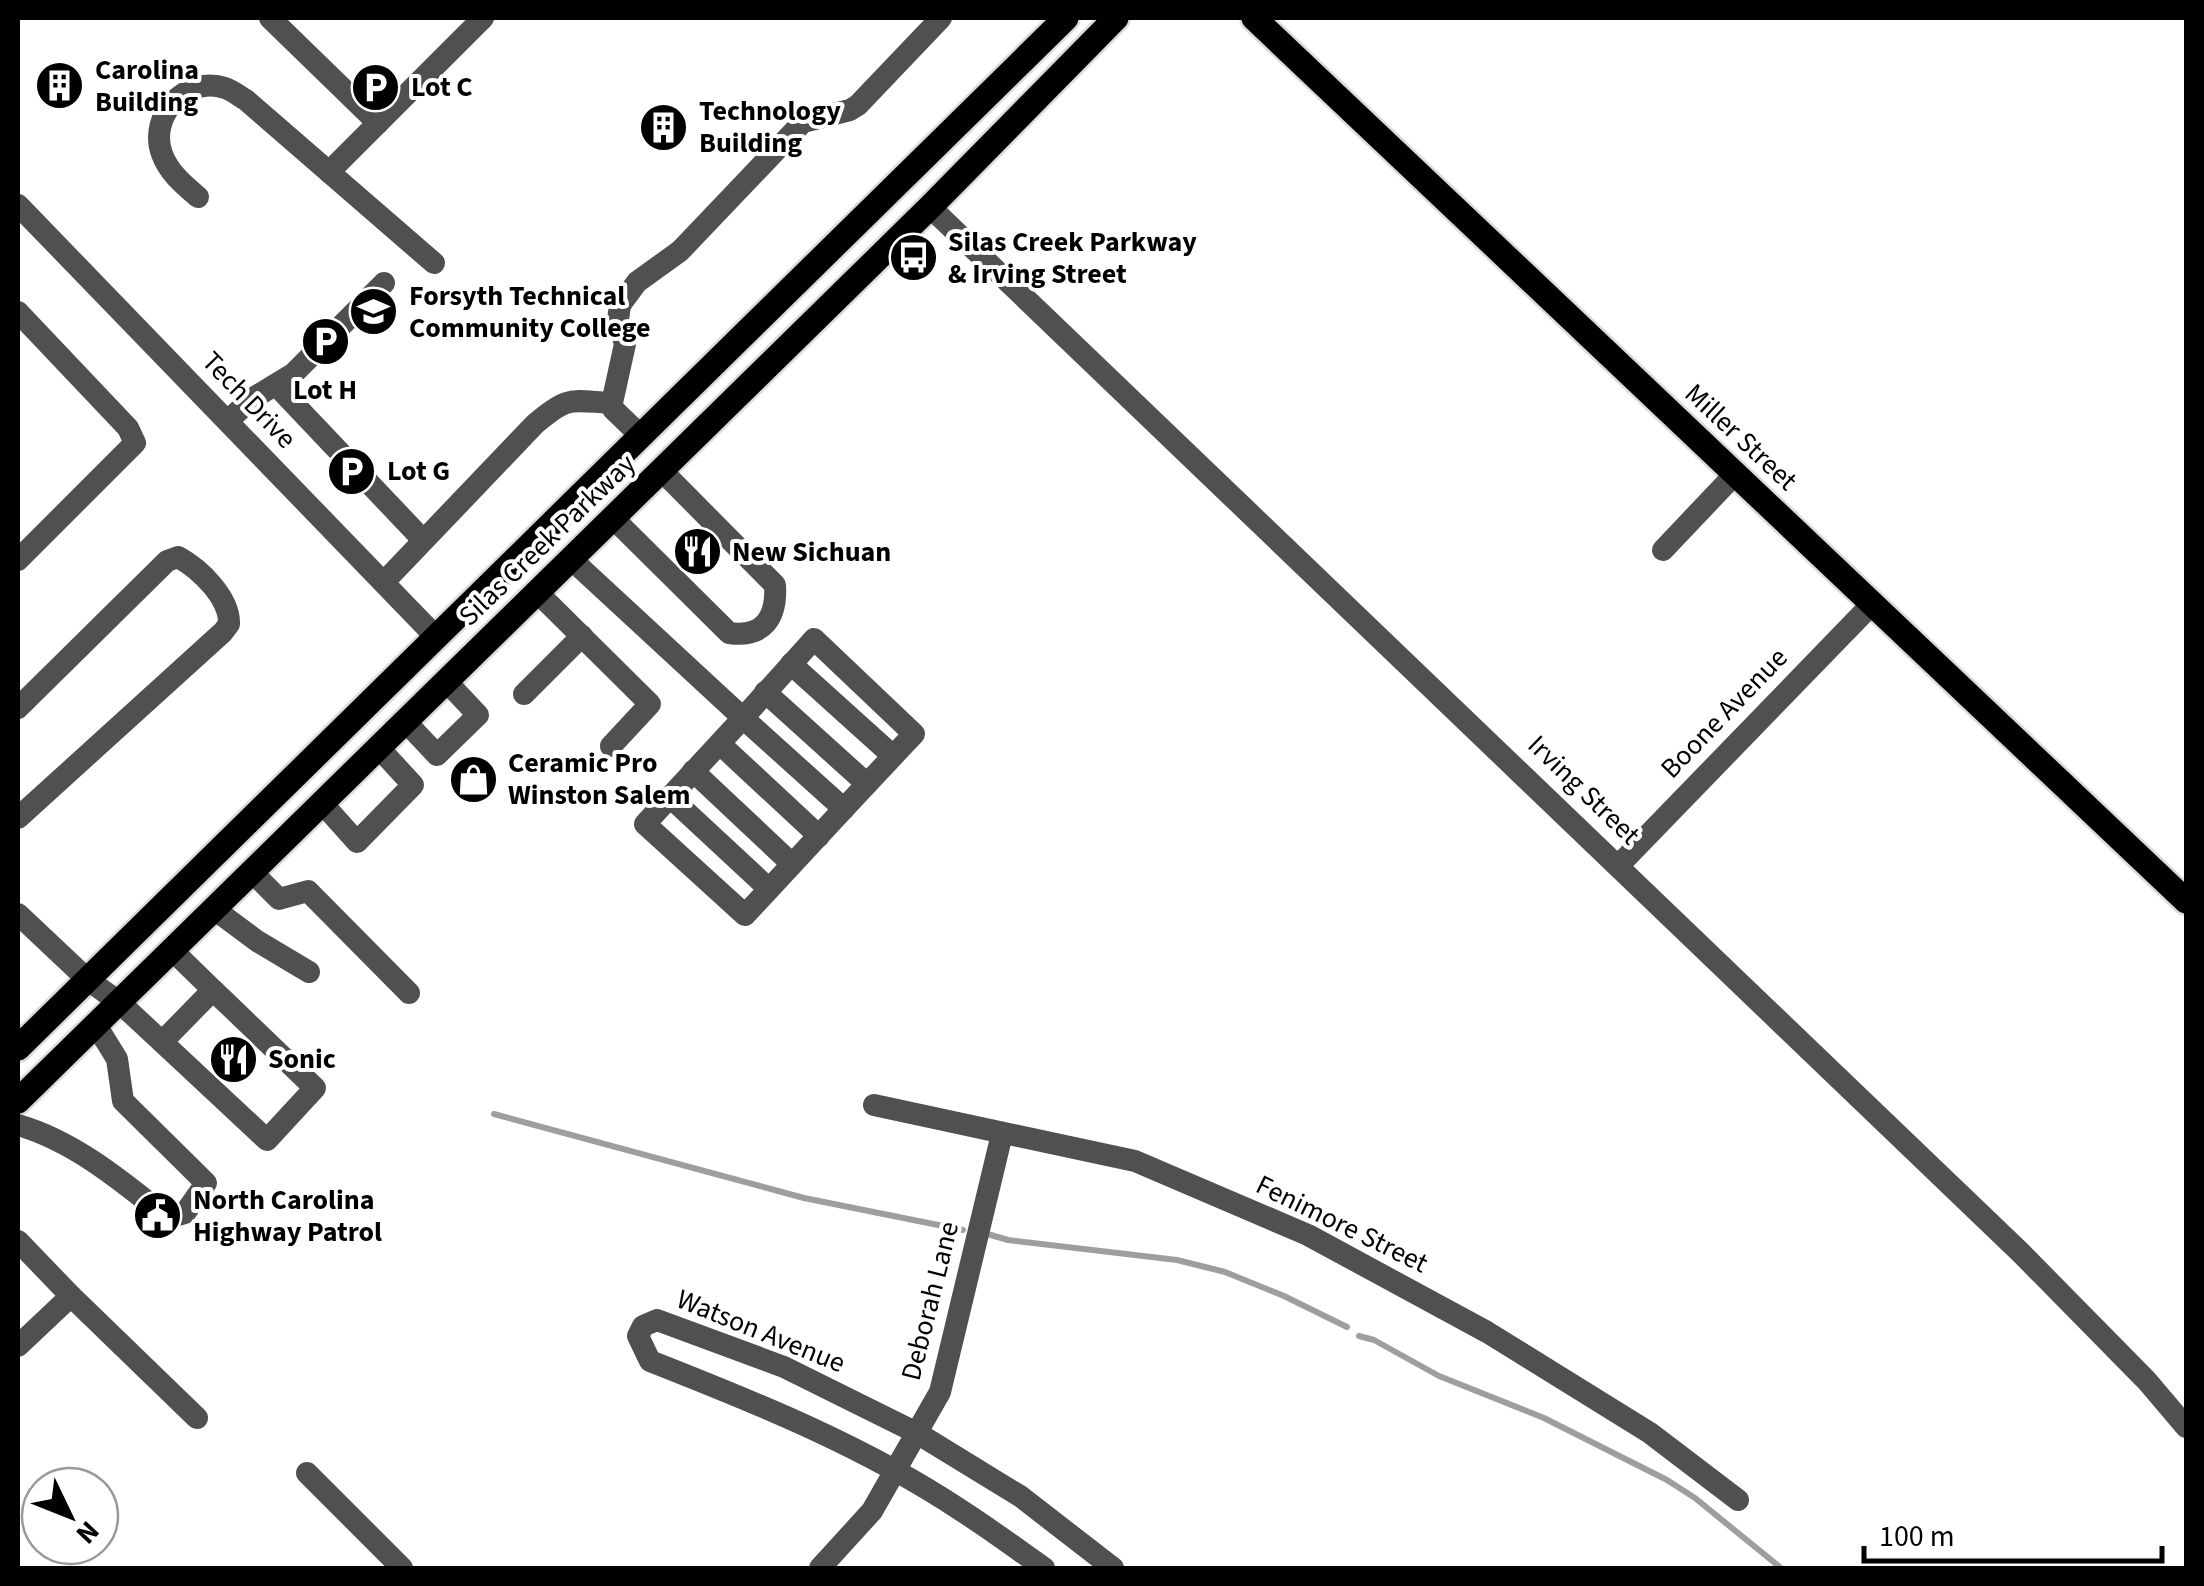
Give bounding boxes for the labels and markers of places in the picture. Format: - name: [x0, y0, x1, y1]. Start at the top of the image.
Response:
- place label: Carolina Building: [95, 50, 199, 122]
- building icon: Carolina Building: [34, 60, 86, 112]
- parking icon: Lot C: [350, 61, 402, 113]
- place label: Lot C: [411, 67, 473, 107]
- place label: Technology Building: [699, 91, 841, 163]
- building icon: Technology Building: [638, 101, 690, 153]
- place label: Silas Creek Parkway & Irving Street: [948, 222, 1197, 294]
- bus stop icon: Silas Creek Parkway & Irving Street: [887, 232, 939, 284]
- place label: Forsyth Technical Community College: [409, 276, 650, 348]
- school or university icon: Forsyth Technical Community College: [348, 286, 400, 338]
- parking icon: Lot H: [299, 316, 351, 368]
- place label: Lot H: [293, 370, 357, 410]
- parking icon: Lot G: [326, 445, 378, 497]
- place label: Lot G: [387, 451, 450, 491]
- restaurant icon: New Sichuan: [671, 526, 723, 578]
- place label: New Sichuan: [732, 532, 891, 572]
- place label: Ceramic Pro Winston Salem: [508, 743, 691, 815]
- shop icon: Ceramic Pro Winston Salem: [447, 753, 499, 805]
- restaurant icon: Sonic: [207, 1033, 259, 1085]
- place label: Sonic: [268, 1039, 336, 1079]
- place label: North Carolina Highway Patrol: [193, 1180, 382, 1252]
- public building icon: North Carolina Highway Patrol: [132, 1190, 184, 1242]

